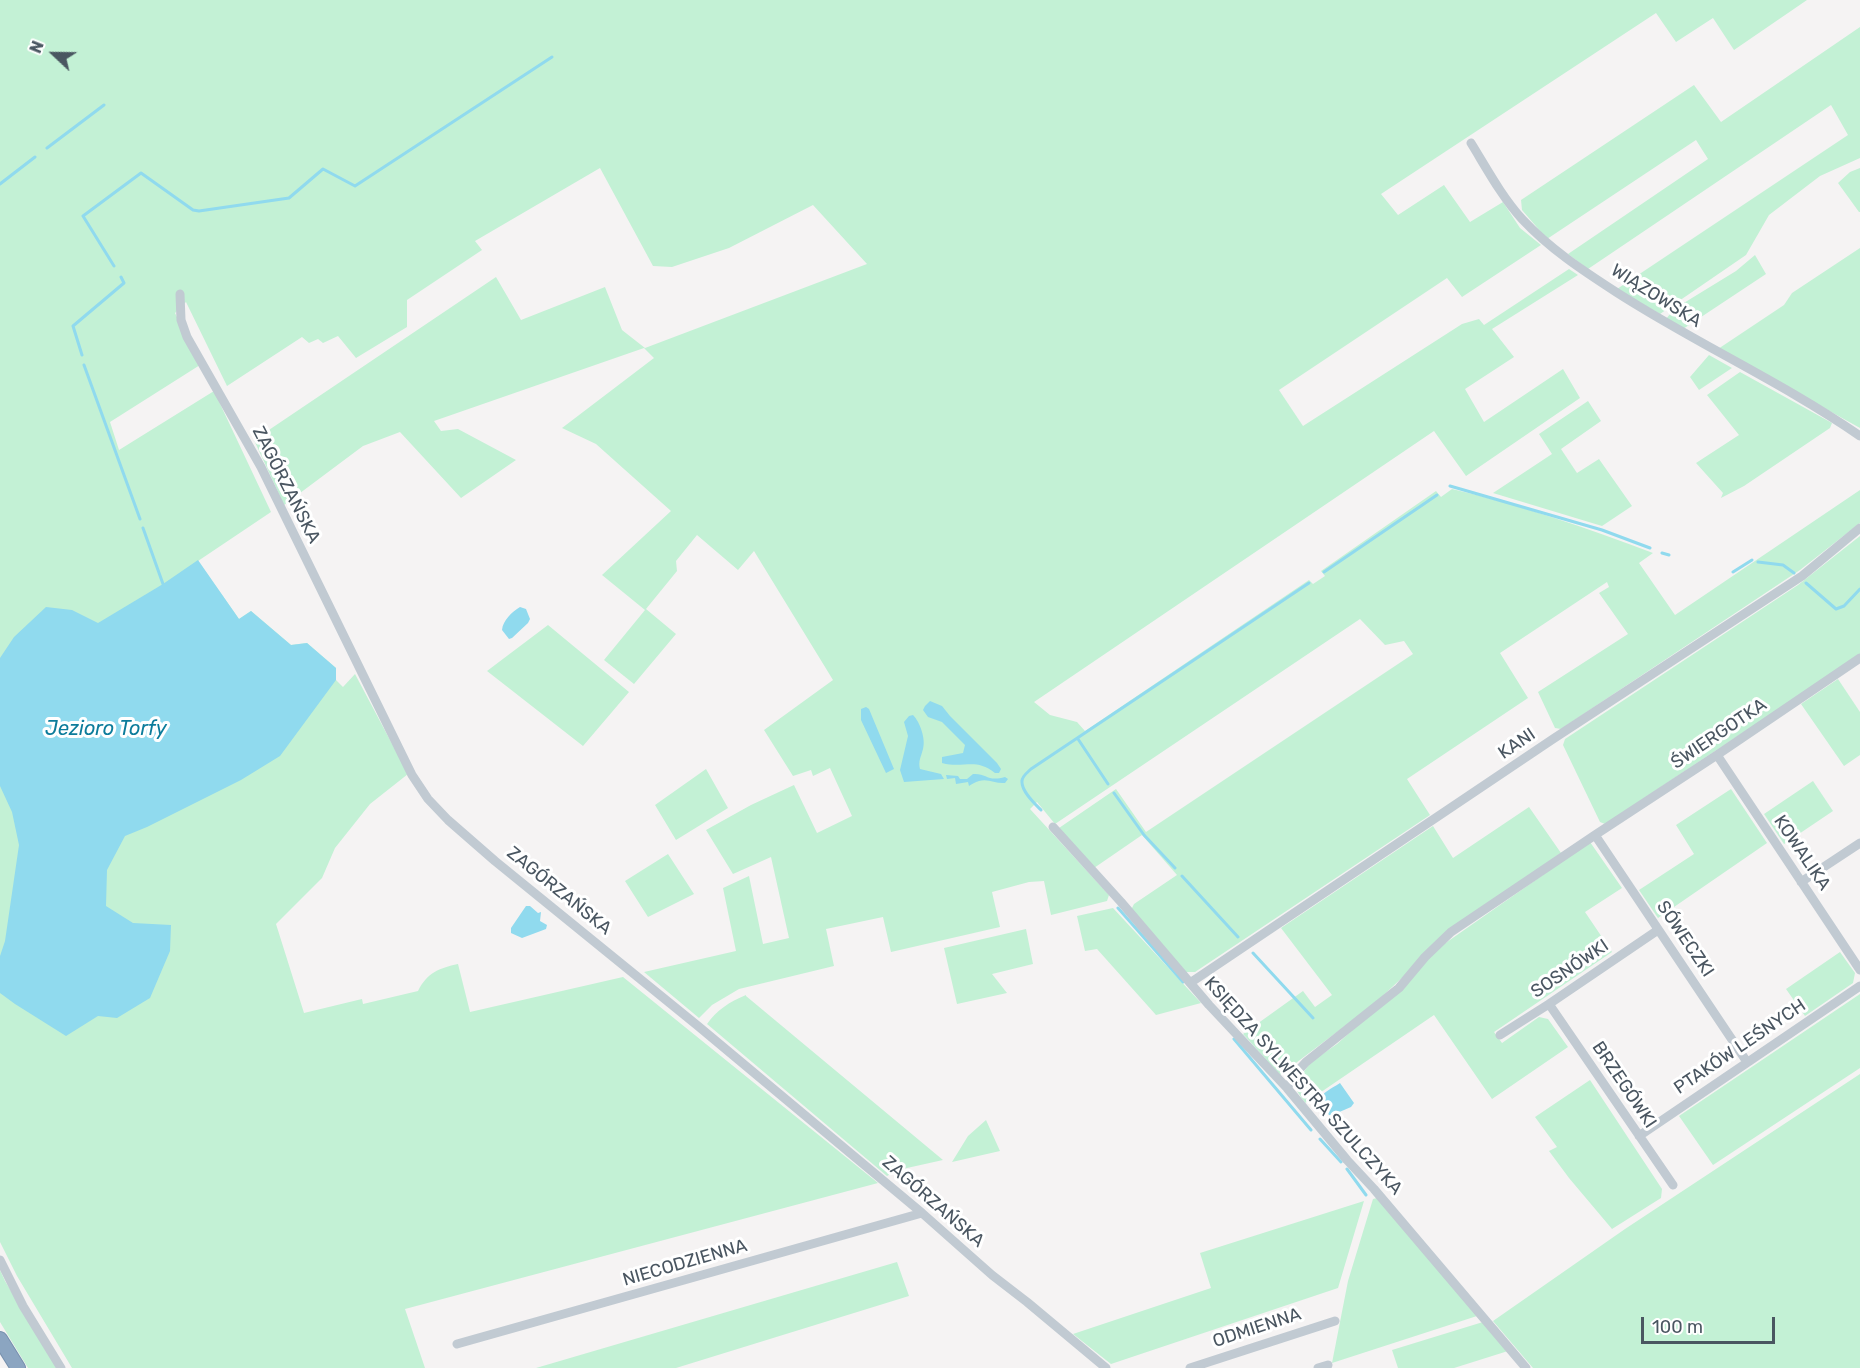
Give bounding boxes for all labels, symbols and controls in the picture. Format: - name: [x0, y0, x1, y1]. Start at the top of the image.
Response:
- north arrow: [24, 24, 84, 84]
- text: N: [26, 38, 48, 56]
- street label: WIĄZOWSKA: [1607, 260, 1705, 332]
- street label: ZAGÓRZAŃSKA: [247, 423, 325, 547]
- street label: ŚWIERGOTKA: [1667, 694, 1771, 774]
- water label: Jezioro Torfy: [45, 717, 167, 741]
- street label: KANI: [1494, 724, 1540, 764]
- street label: KOWALIKA: [1769, 811, 1835, 895]
- street label: ZAGÓRZAŃSKA: [502, 842, 616, 940]
- street label: SÓWECZKI: [1652, 897, 1718, 981]
- street label: SOSNÓWKI: [1527, 935, 1613, 1003]
- street label: KSIĘDZA SYLWESTRA SZULCZYKA: [1199, 973, 1407, 1199]
- street label: PTAKÓW LEŚNYCH: [1670, 995, 1810, 1099]
- street label: BRZEGÓWKI: [1587, 1038, 1661, 1132]
- street label: ZAGÓRZAŃSKA: [877, 1152, 989, 1252]
- street label: NIECODZIENNA: [620, 1235, 750, 1291]
- street label: ODMIENNA: [1210, 1304, 1304, 1352]
- scale bar: [1644, 1305, 1778, 1343]
- text: 100 m: [1652, 1316, 1703, 1338]

